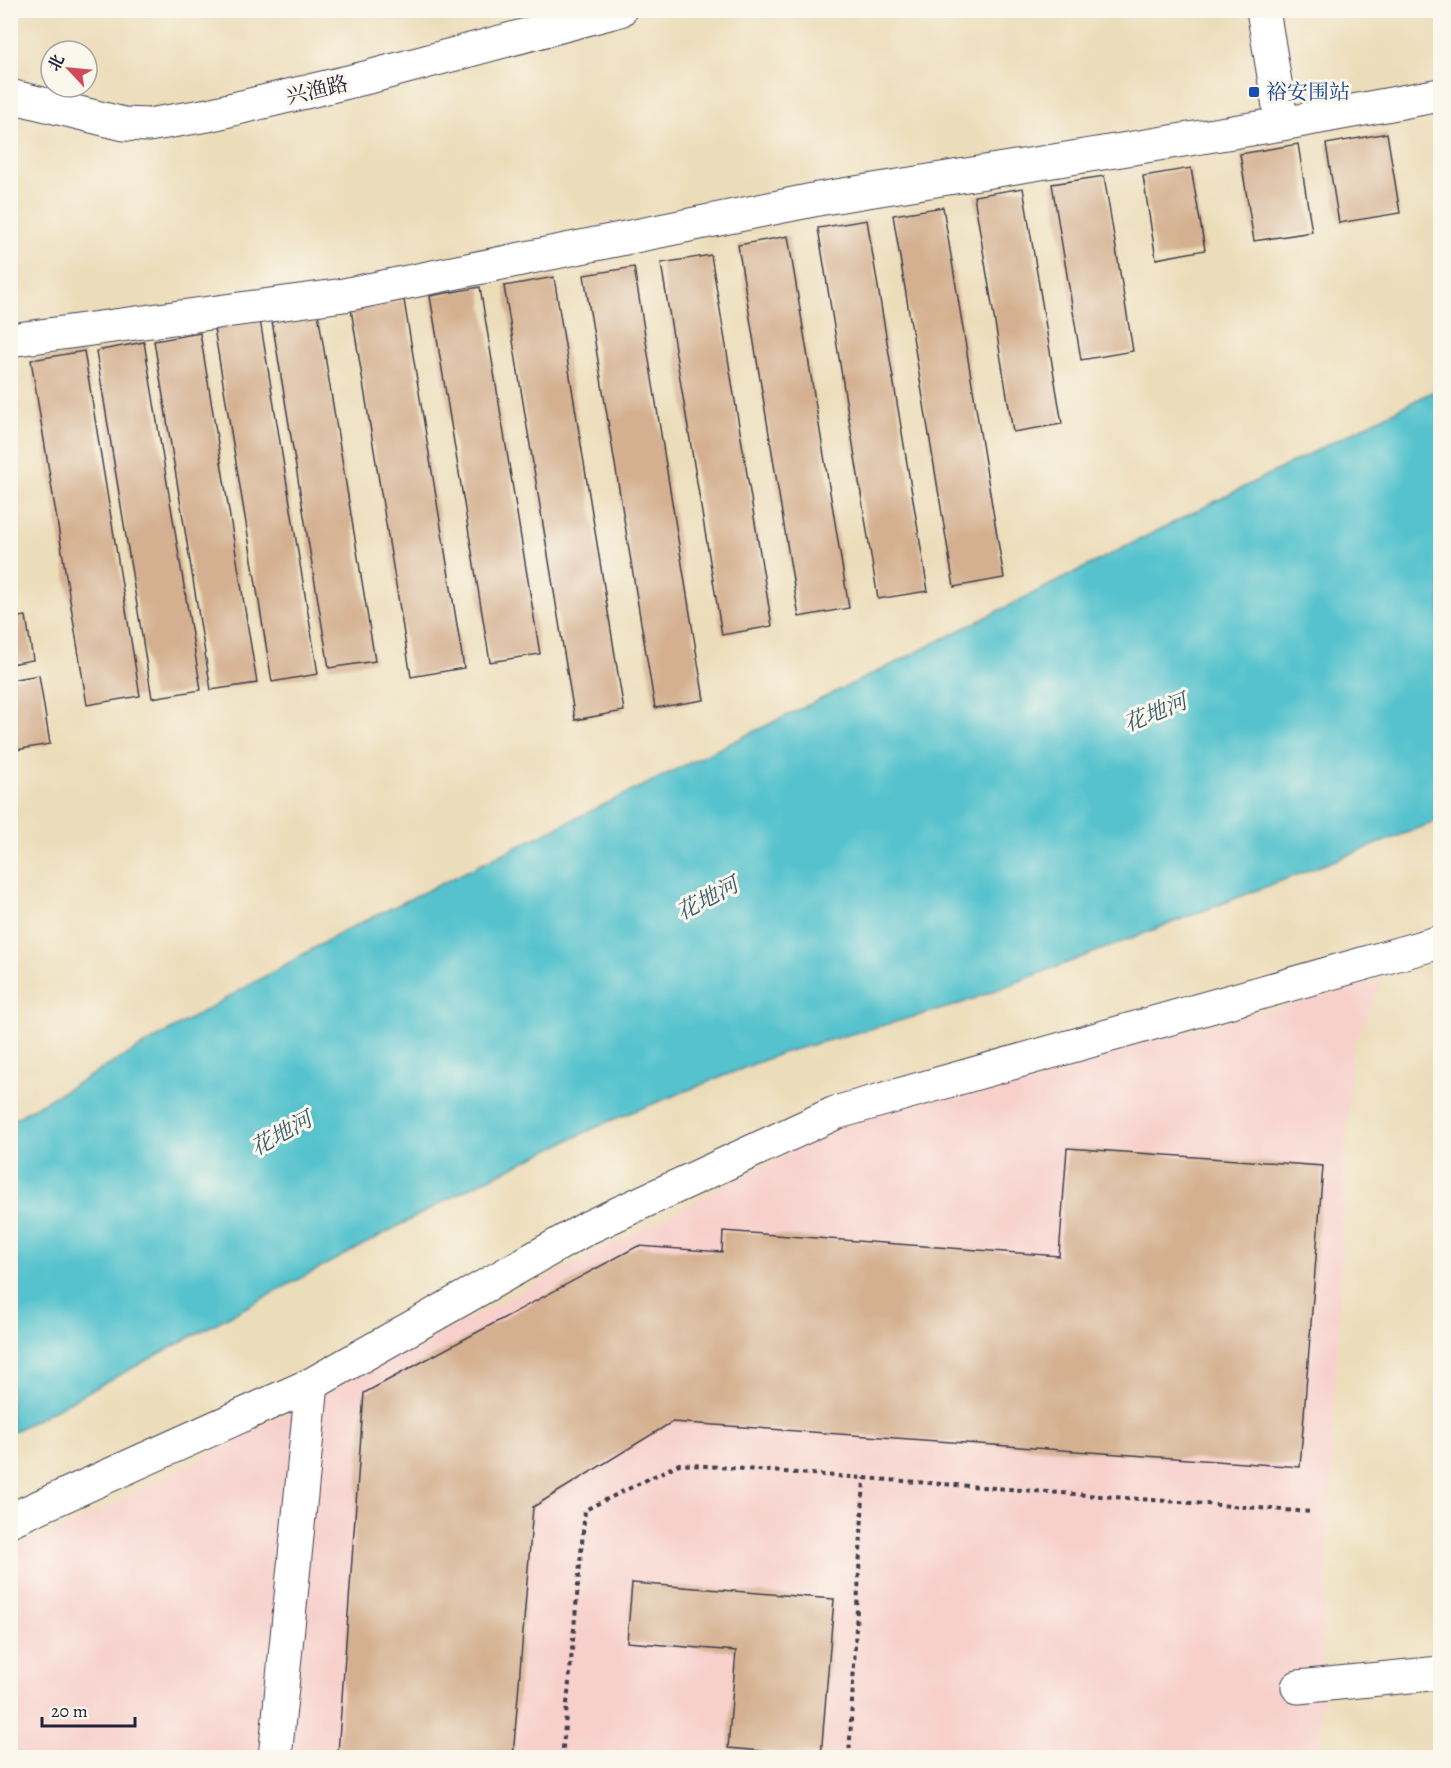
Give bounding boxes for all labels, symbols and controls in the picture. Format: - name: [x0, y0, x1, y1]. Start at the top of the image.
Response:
- north arrow: [39, 39, 99, 99]
- text: 北: [43, 51, 70, 75]
- street label: 兴渔路: [283, 69, 351, 111]
- place label: 裕安围站: [1266, 78, 1350, 106]
- marker: 裕安围站: [1247, 85, 1261, 99]
- water label: 花地河: [1119, 685, 1195, 739]
- water label: 花地河: [671, 868, 747, 928]
- water label: 花地河: [245, 1103, 321, 1163]
- scale bar: [42, 1690, 135, 1728]
- text: 20 m: [51, 1699, 88, 1723]

